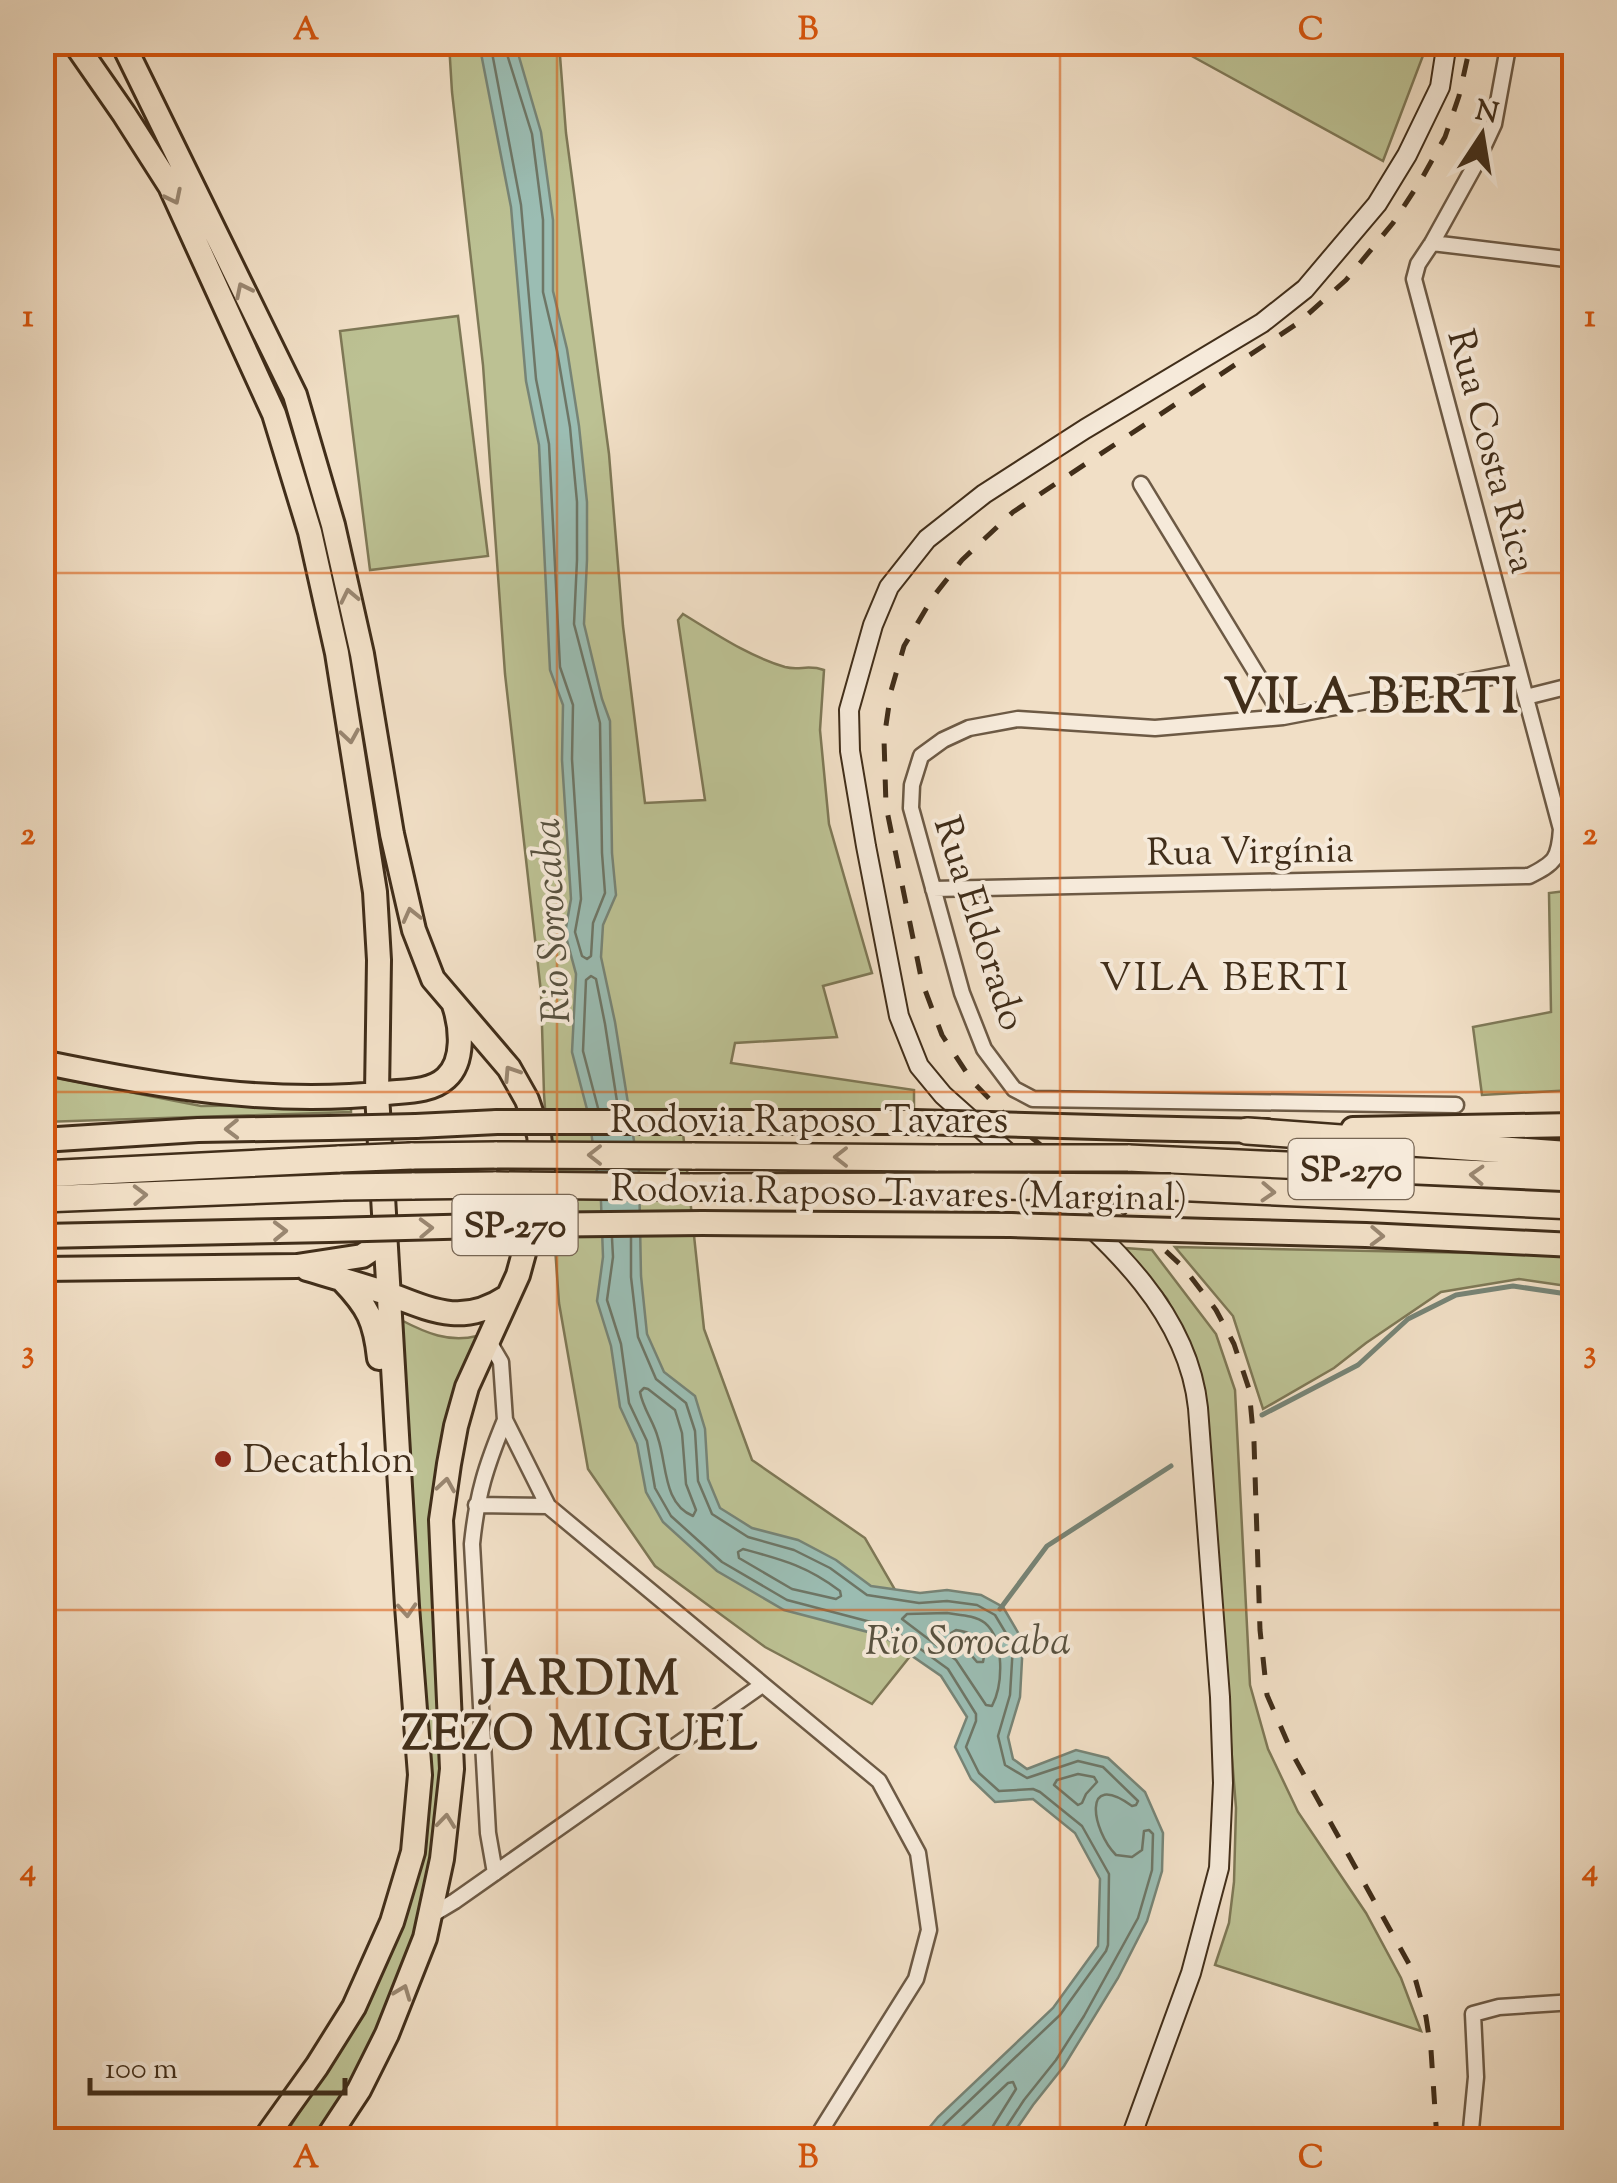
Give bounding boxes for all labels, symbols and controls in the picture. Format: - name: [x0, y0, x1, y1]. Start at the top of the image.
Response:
- text: A: [293, 8, 319, 54]
- text: B: [798, 8, 818, 54]
- text: C: [1298, 8, 1324, 54]
- north arrow: [1432, 85, 1532, 185]
- text: N: [1471, 92, 1502, 135]
- one-way arrow: [162, 187, 182, 205]
- one-way arrow: [236, 283, 256, 301]
- text: 1: [23, 295, 34, 341]
- text: 1: [1585, 295, 1596, 341]
- street label: Rua Costa Rica: [1431, 324, 1548, 580]
- one-way arrow: [340, 588, 361, 605]
- district label: VILA BERTI: [1224, 666, 1520, 735]
- one-way arrow: [339, 728, 360, 744]
- street label: Rua Eldorado: [917, 810, 1037, 1038]
- text: 2: [21, 813, 36, 859]
- text: 2: [1583, 813, 1598, 859]
- water label: Rio Sorocaba: [521, 817, 588, 1025]
- street label: Rua Virgínia: [1146, 825, 1354, 883]
- one-way arrow: [402, 907, 423, 924]
- district label: VILA BERTI: [1099, 952, 1351, 1009]
- one-way arrow: [504, 1065, 523, 1083]
- street label: Rodovia Raposo Tavares: [610, 1096, 1008, 1150]
- one-way arrow: [223, 1118, 238, 1140]
- road number: SP-270: [1288, 1139, 1414, 1199]
- one-way arrow: [586, 1144, 602, 1166]
- one-way arrow: [832, 1146, 848, 1168]
- street label: Rodovia Raposo Tavares (Marginal): [610, 1164, 1188, 1228]
- one-way arrow: [1469, 1165, 1485, 1186]
- one-way arrow: [1261, 1181, 1277, 1202]
- one-way arrow: [132, 1185, 148, 1206]
- road number: SP-270: [452, 1195, 578, 1255]
- one-way arrow: [419, 1217, 435, 1238]
- one-way arrow: [272, 1221, 288, 1242]
- one-way arrow: [1369, 1225, 1385, 1246]
- text: 3: [22, 1331, 34, 1377]
- text: 3: [1584, 1331, 1596, 1377]
- place label: Decathlon: [243, 1436, 414, 1490]
- marker: Decathlon: [212, 1448, 234, 1470]
- one-way arrow: [434, 1477, 455, 1494]
- one-way arrow: [396, 1603, 418, 1619]
- water label: Rio Sorocaba: [865, 1616, 1071, 1673]
- district label: JARDIM ZEZO MIGUEL: [402, 1648, 760, 1772]
- one-way arrow: [435, 1812, 457, 1828]
- text: 4: [19, 1849, 36, 1895]
- text: 4: [1581, 1849, 1598, 1895]
- one-way arrow: [392, 1985, 412, 2002]
- scale bar: [90, 2033, 345, 2095]
- text: 100 m: [105, 2049, 178, 2092]
- text: A: [293, 2136, 319, 2182]
- text: B: [798, 2136, 818, 2182]
- text: C: [1298, 2136, 1324, 2182]

